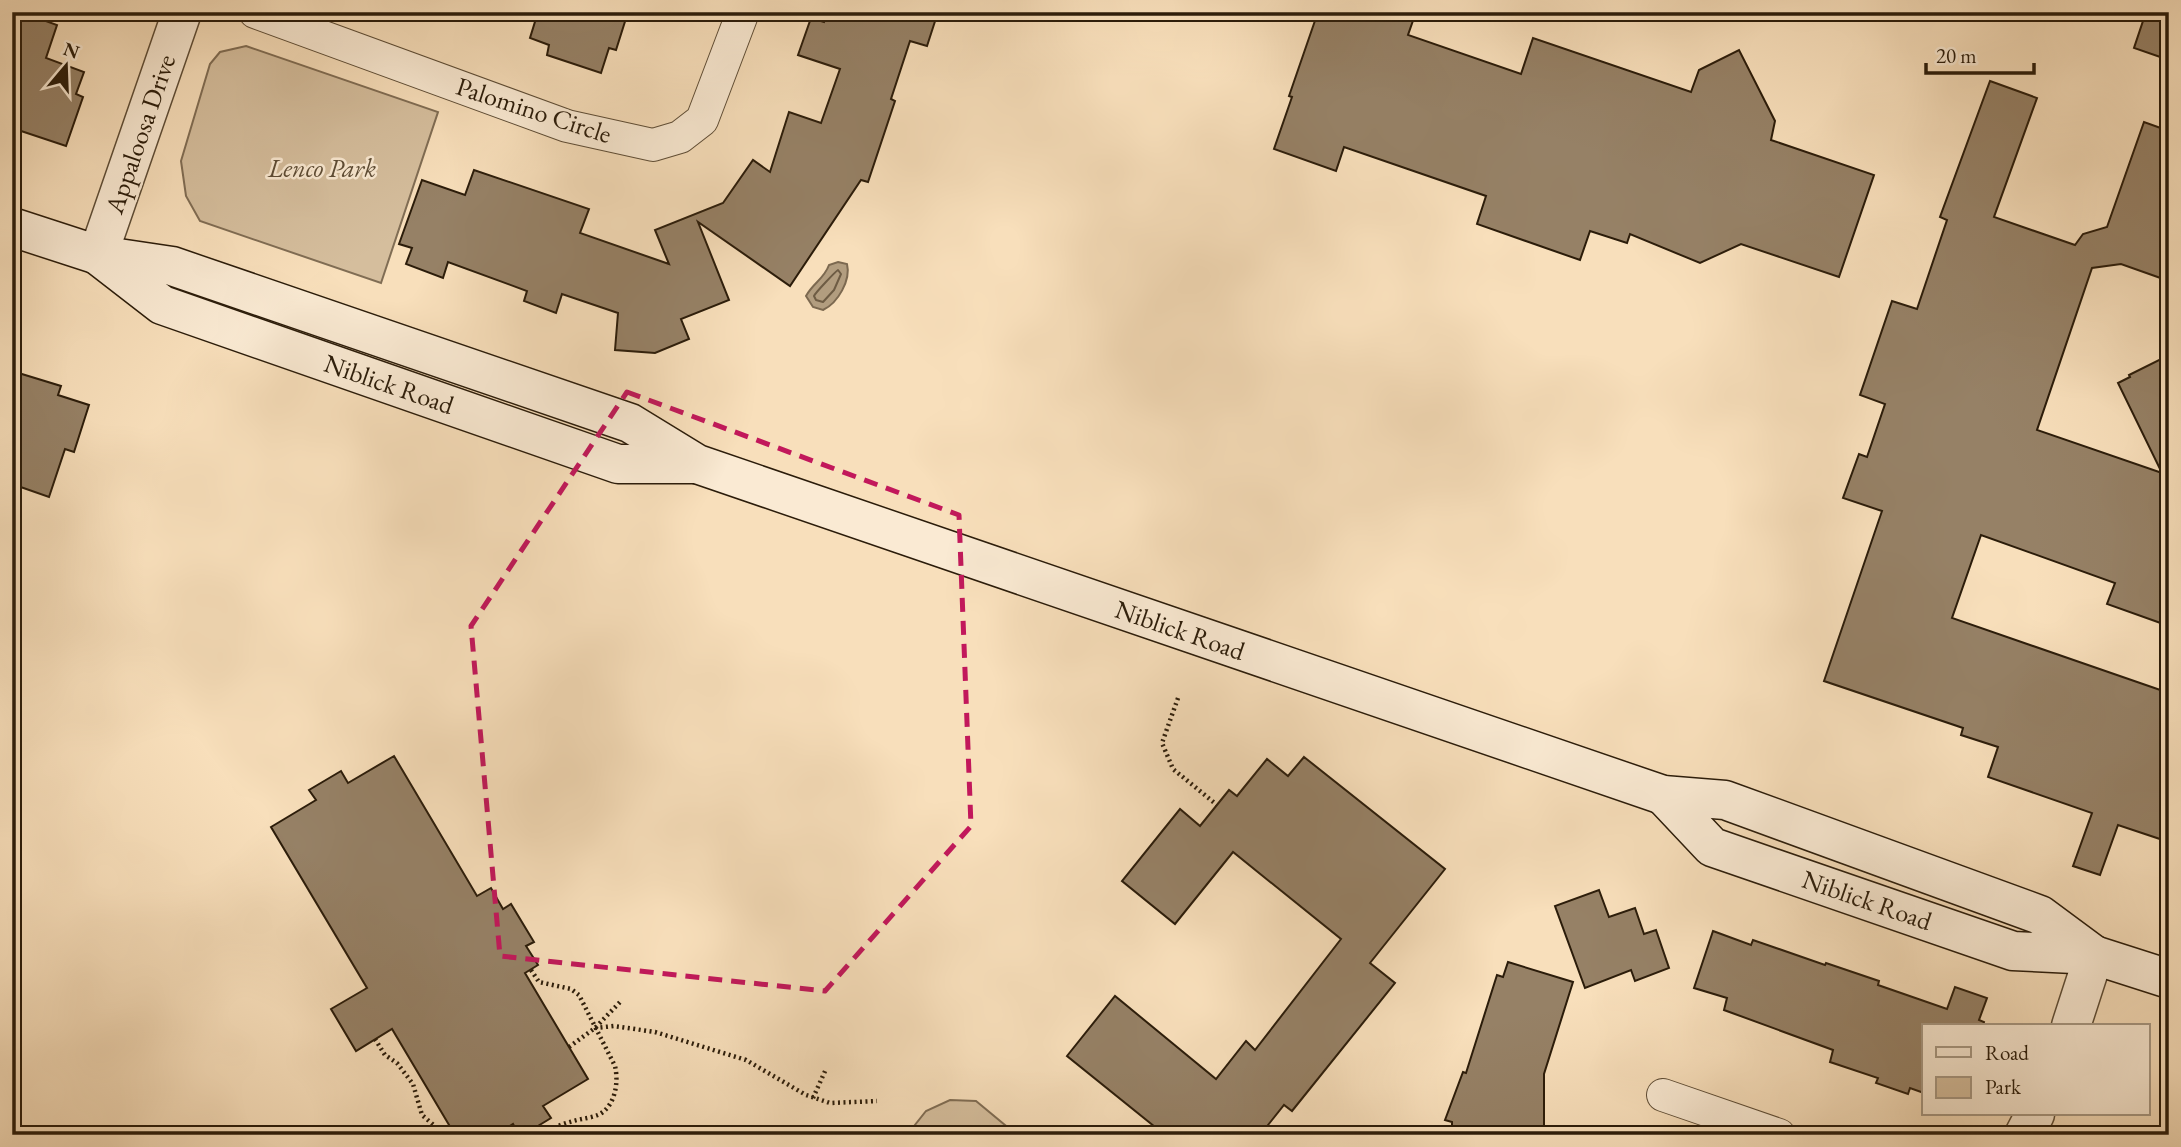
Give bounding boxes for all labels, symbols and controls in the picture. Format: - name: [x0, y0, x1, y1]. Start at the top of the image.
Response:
- north arrow: [32, 32, 102, 102]
- scale bar: [1926, 32, 2034, 76]
- text: N: [60, 36, 83, 65]
- text: 20 m: [1936, 42, 1977, 69]
- street label: Appaloosa Drive: [97, 50, 183, 219]
- street label: Palomino Circle: [452, 69, 616, 151]
- park label: Lenco Park: [267, 151, 376, 185]
- street label: Niblick Road: [320, 346, 459, 422]
- street label: Niblick Road: [1111, 592, 1250, 668]
- street label: Niblick Road: [1798, 862, 1937, 938]
- legend: [1922, 1024, 2150, 1116]
- text: Road: [1985, 1039, 2029, 1066]
- text: Park: [1985, 1073, 2022, 1100]

